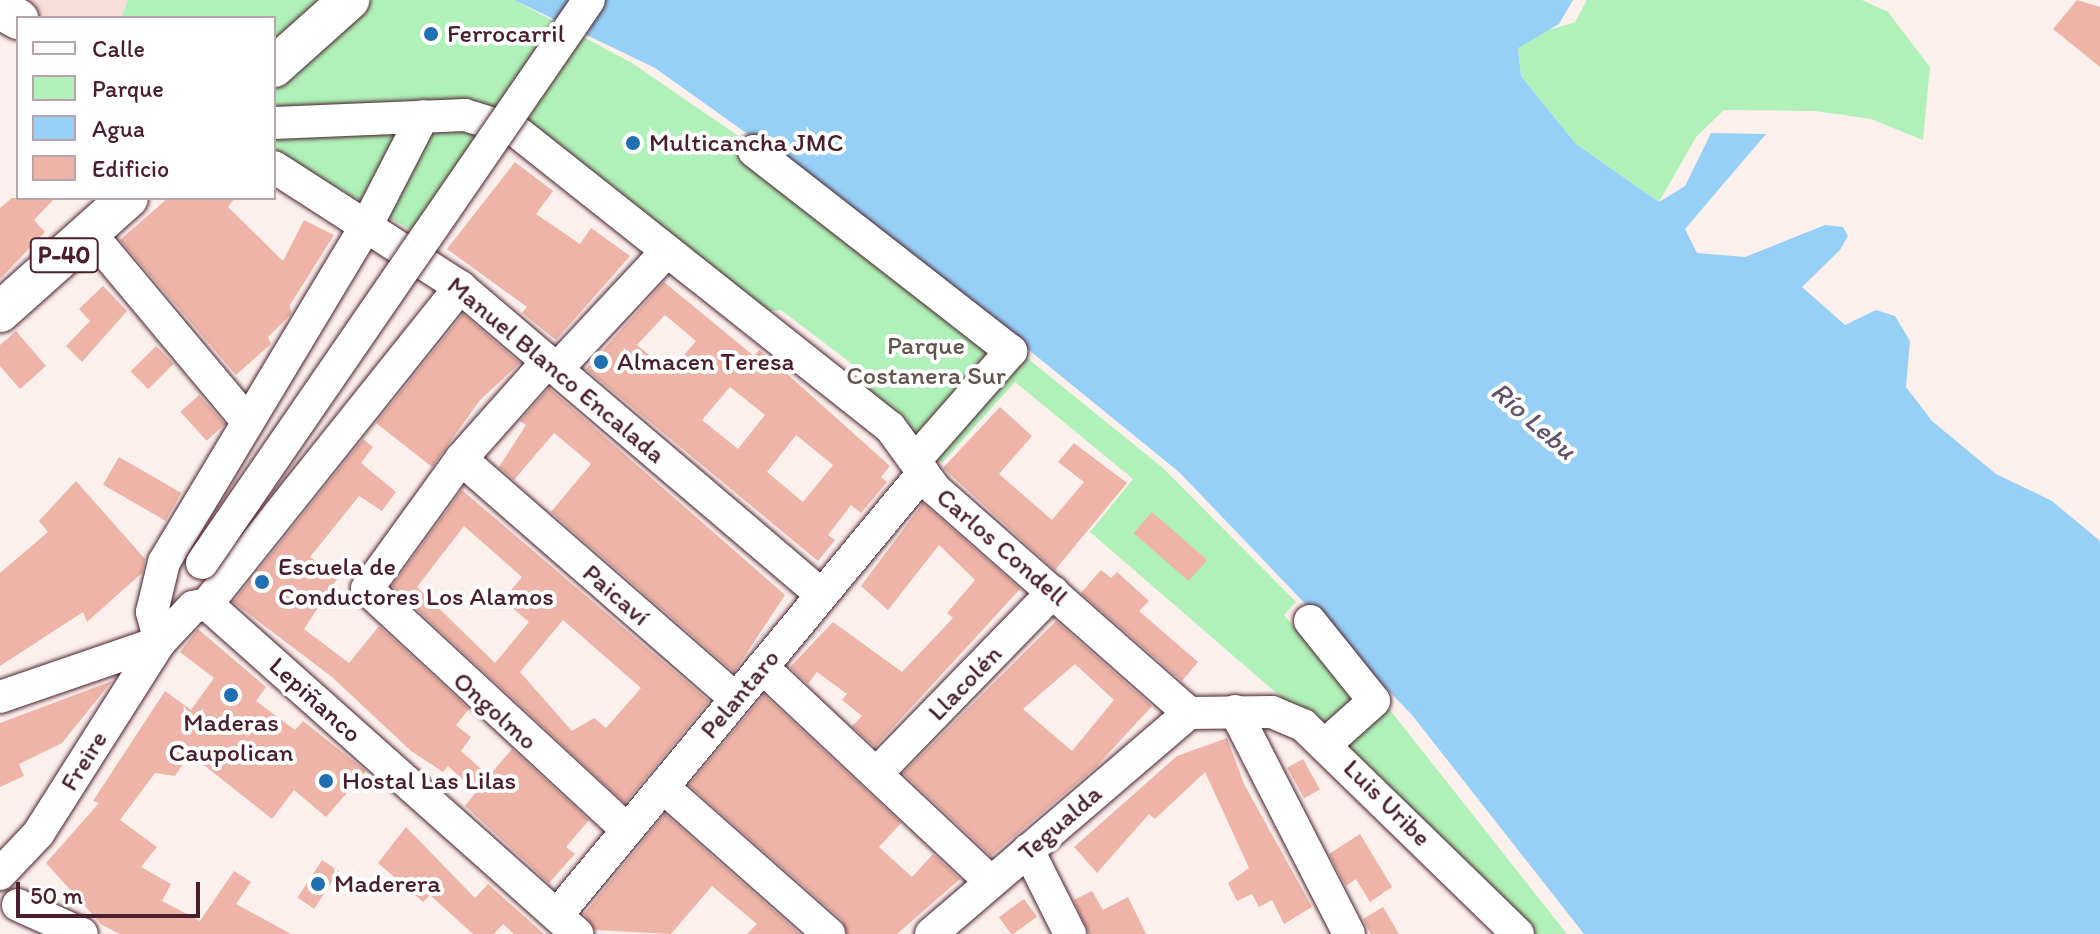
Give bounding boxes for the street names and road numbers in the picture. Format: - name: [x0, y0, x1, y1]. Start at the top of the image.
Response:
- road number: P-40: [28, 235, 100, 275]
- street label: Manuel Blanco Encalada: [441, 270, 671, 470]
- street label: Carlos Condell: [930, 481, 1074, 613]
- street label: Paicaví: [576, 557, 656, 633]
- street label: Llacolén: [921, 639, 1009, 727]
- street label: Pelantaro: [694, 643, 786, 745]
- street label: Lepiñanco: [262, 650, 368, 750]
- street label: Ongolmo: [446, 665, 544, 757]
- street label: Freire: [54, 725, 114, 797]
- street label: Luis Uribe: [1337, 753, 1437, 853]
- street label: Tegualda: [1012, 778, 1108, 868]

